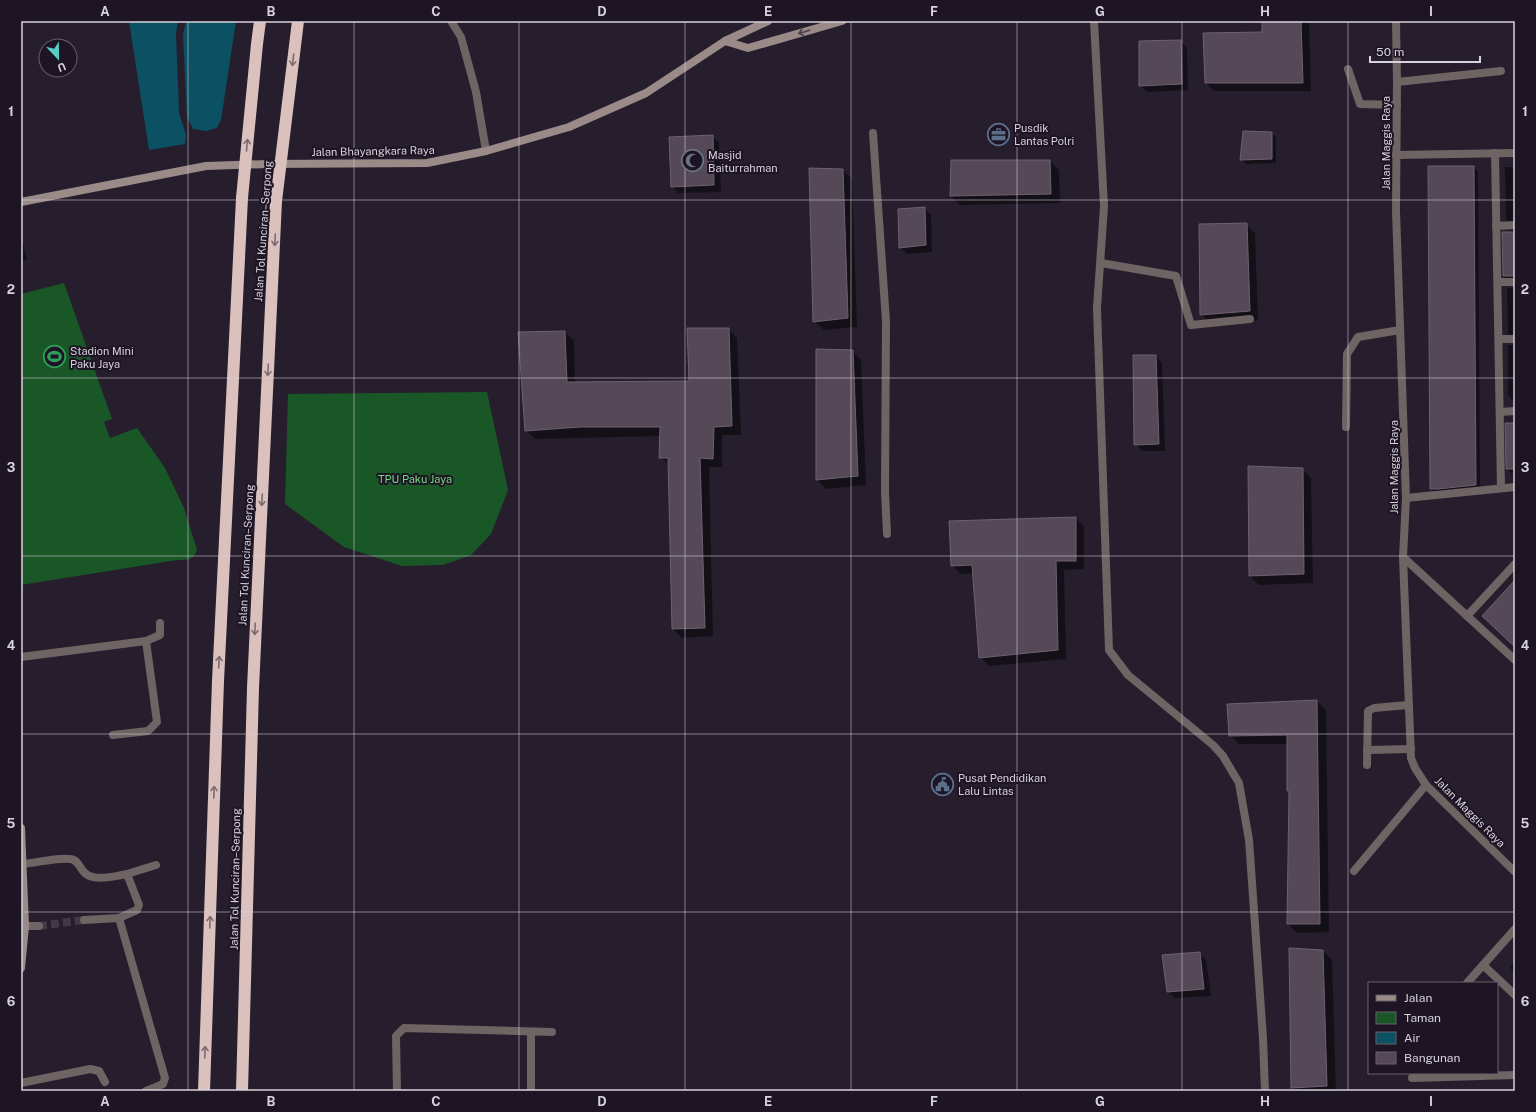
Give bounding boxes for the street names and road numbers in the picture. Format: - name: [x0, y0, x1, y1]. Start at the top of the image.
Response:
- street label: Jalan Maggis Raya: [1380, 96, 1392, 190]
- street label: Jalan Bhayangkara Raya: [311, 144, 435, 158]
- street label: Jalan Tol Kunciran–Serpong: [252, 160, 274, 302]
- street label: Jalan Maggis Raya: [1388, 420, 1400, 514]
- street label: Jalan Tol Kunciran–Serpong: [236, 484, 256, 626]
- street label: Jalan Maggis Raya: [1432, 774, 1508, 850]
- street label: Jalan Tol Kunciran–Serpong: [228, 808, 242, 950]

